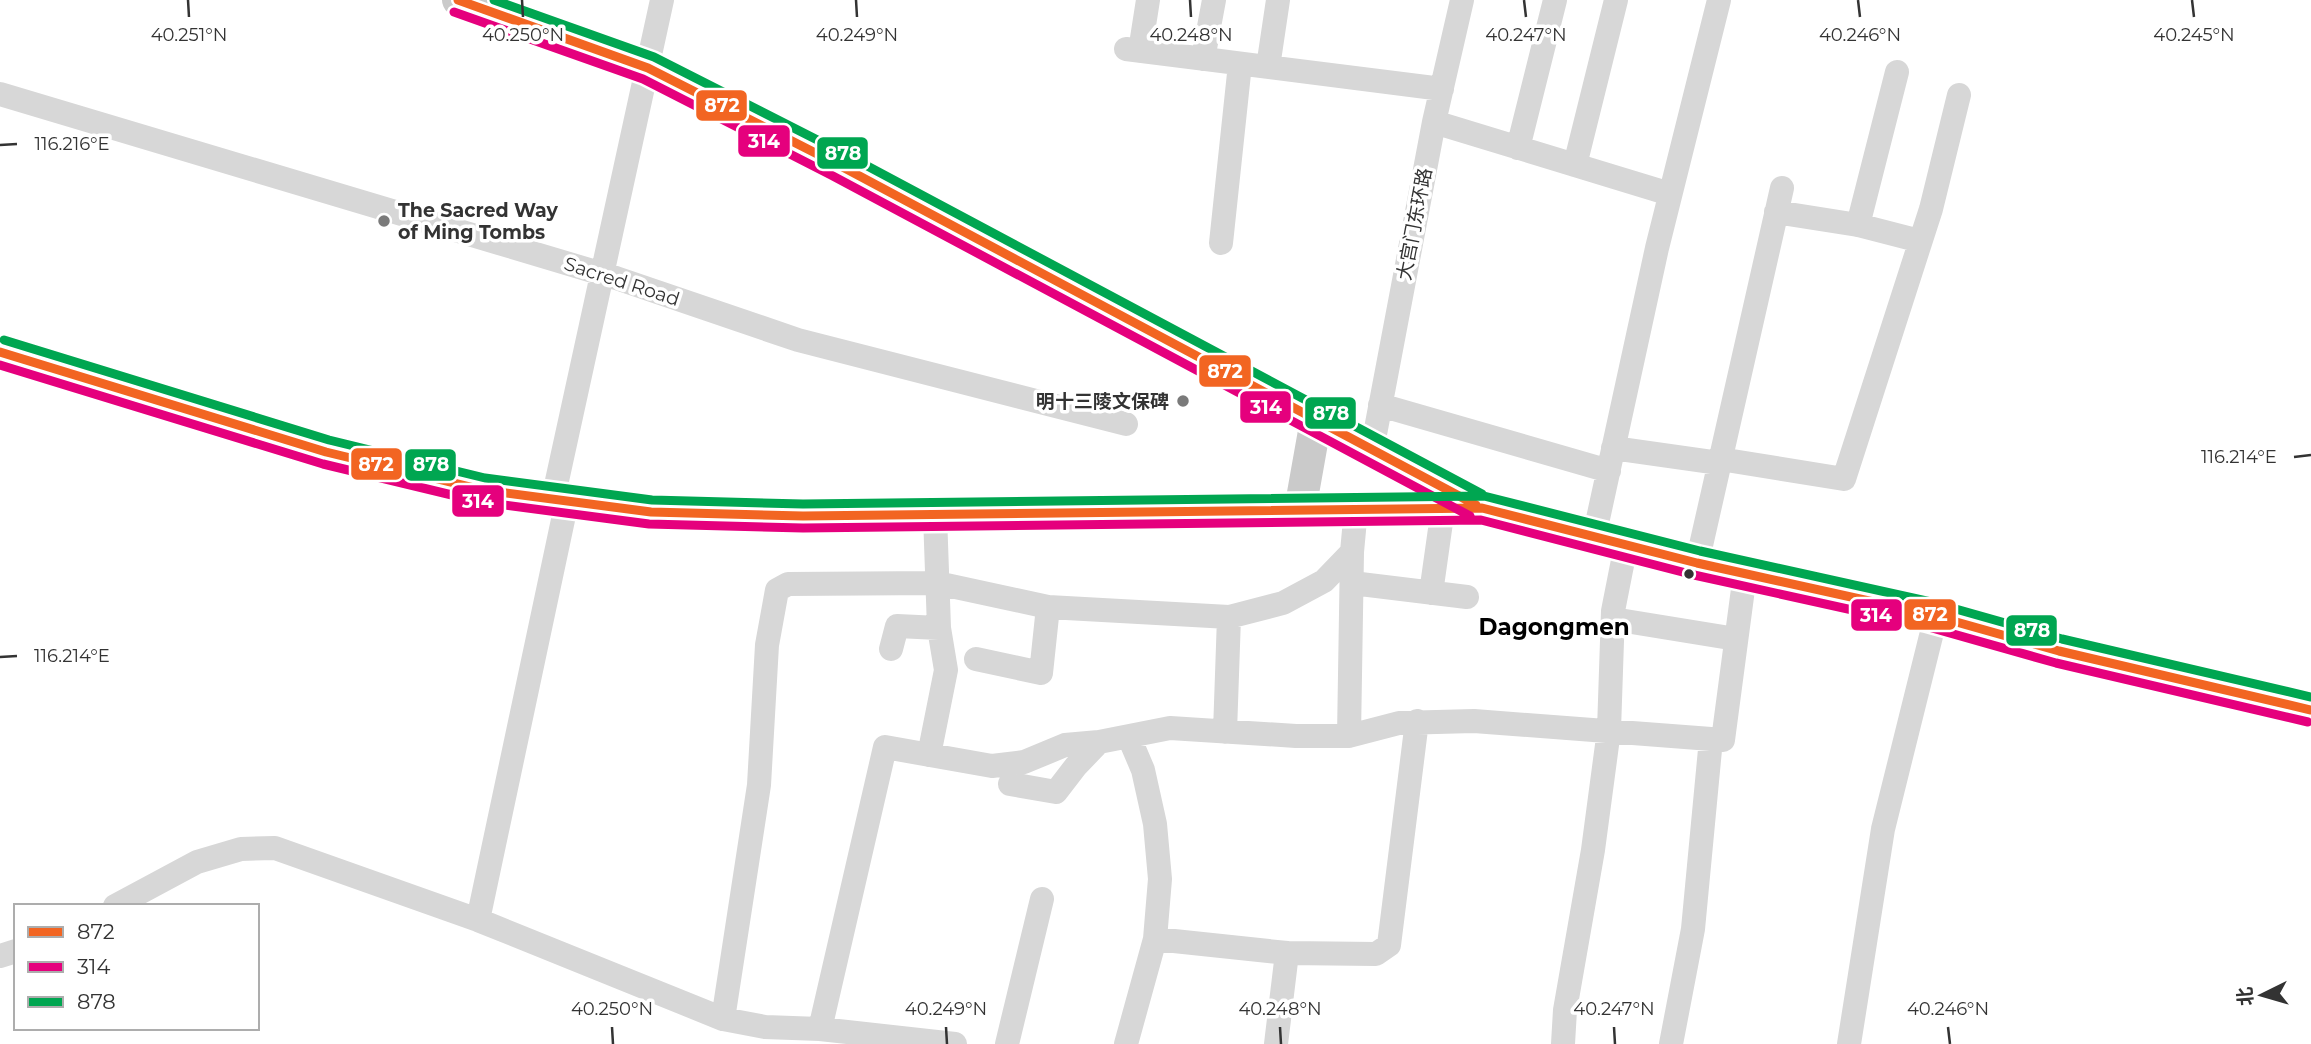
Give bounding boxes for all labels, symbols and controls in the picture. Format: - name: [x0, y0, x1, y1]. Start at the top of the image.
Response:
- text: 40.251°N: [151, 24, 227, 46]
- text: 40.250°N: [482, 24, 564, 46]
- text: 40.249°N: [816, 24, 898, 46]
- text: 40.248°N: [1149, 24, 1233, 46]
- text: 40.247°N: [1485, 24, 1567, 46]
- text: 40.246°N: [1819, 24, 1901, 46]
- text: 40.245°N: [2153, 24, 2235, 46]
- line badge: 872: [695, 89, 748, 122]
- text: 872: [704, 94, 740, 117]
- line badge: 314: [737, 124, 791, 158]
- text: 314: [747, 130, 780, 153]
- text: 116.216°E: [34, 133, 110, 155]
- line badge: 878: [816, 136, 869, 170]
- text: 878: [825, 142, 861, 165]
- street label: 大宫门东环路: [1392, 166, 1437, 282]
- place label: The Sacred Way of Ming Tombs: [398, 199, 559, 244]
- marker: The Sacred Way of Ming Tombs: [376, 213, 392, 229]
- street label: Sacred Road: [561, 252, 682, 311]
- line badge: 872: [1198, 354, 1252, 388]
- text: 872: [1207, 360, 1243, 383]
- place label: 明十三陵文保碑: [1036, 390, 1169, 413]
- line badge: 314: [1239, 390, 1292, 424]
- marker: 明十三陵文保碑: [1175, 393, 1191, 409]
- text: 314: [1249, 396, 1282, 419]
- line badge: 878: [1304, 396, 1357, 430]
- text: 878: [1313, 402, 1349, 425]
- text: 116.214°E: [2201, 446, 2277, 468]
- line badge: 872: [350, 447, 403, 481]
- line badge: 878: [404, 448, 457, 482]
- text: 872: [358, 453, 394, 476]
- text: 878: [413, 453, 449, 476]
- line badge: 314: [451, 484, 505, 518]
- text: 314: [461, 490, 494, 513]
- unlabelled marker: [1682, 567, 1696, 581]
- line badge: 314: [1850, 598, 1903, 632]
- line badge: 872: [1903, 598, 1957, 631]
- text: 872: [1912, 603, 1948, 626]
- text: 314: [1859, 604, 1892, 627]
- district label: Dagongmen: [1478, 613, 1630, 641]
- line badge: 878: [2005, 614, 2058, 647]
- text: 878: [2014, 619, 2050, 642]
- text: 116.214°E: [34, 645, 110, 667]
- legend: [14, 904, 259, 1030]
- text: 872: [77, 919, 115, 944]
- text: 314: [77, 954, 110, 979]
- north arrow: [2227, 960, 2297, 1030]
- text: 北: [2233, 986, 2258, 1007]
- text: 878: [77, 989, 116, 1014]
- text: 40.250°N: [571, 998, 653, 1020]
- text: 40.249°N: [905, 998, 987, 1020]
- text: 40.248°N: [1238, 998, 1322, 1020]
- text: 40.247°N: [1573, 998, 1655, 1020]
- text: 40.246°N: [1907, 998, 1989, 1020]

